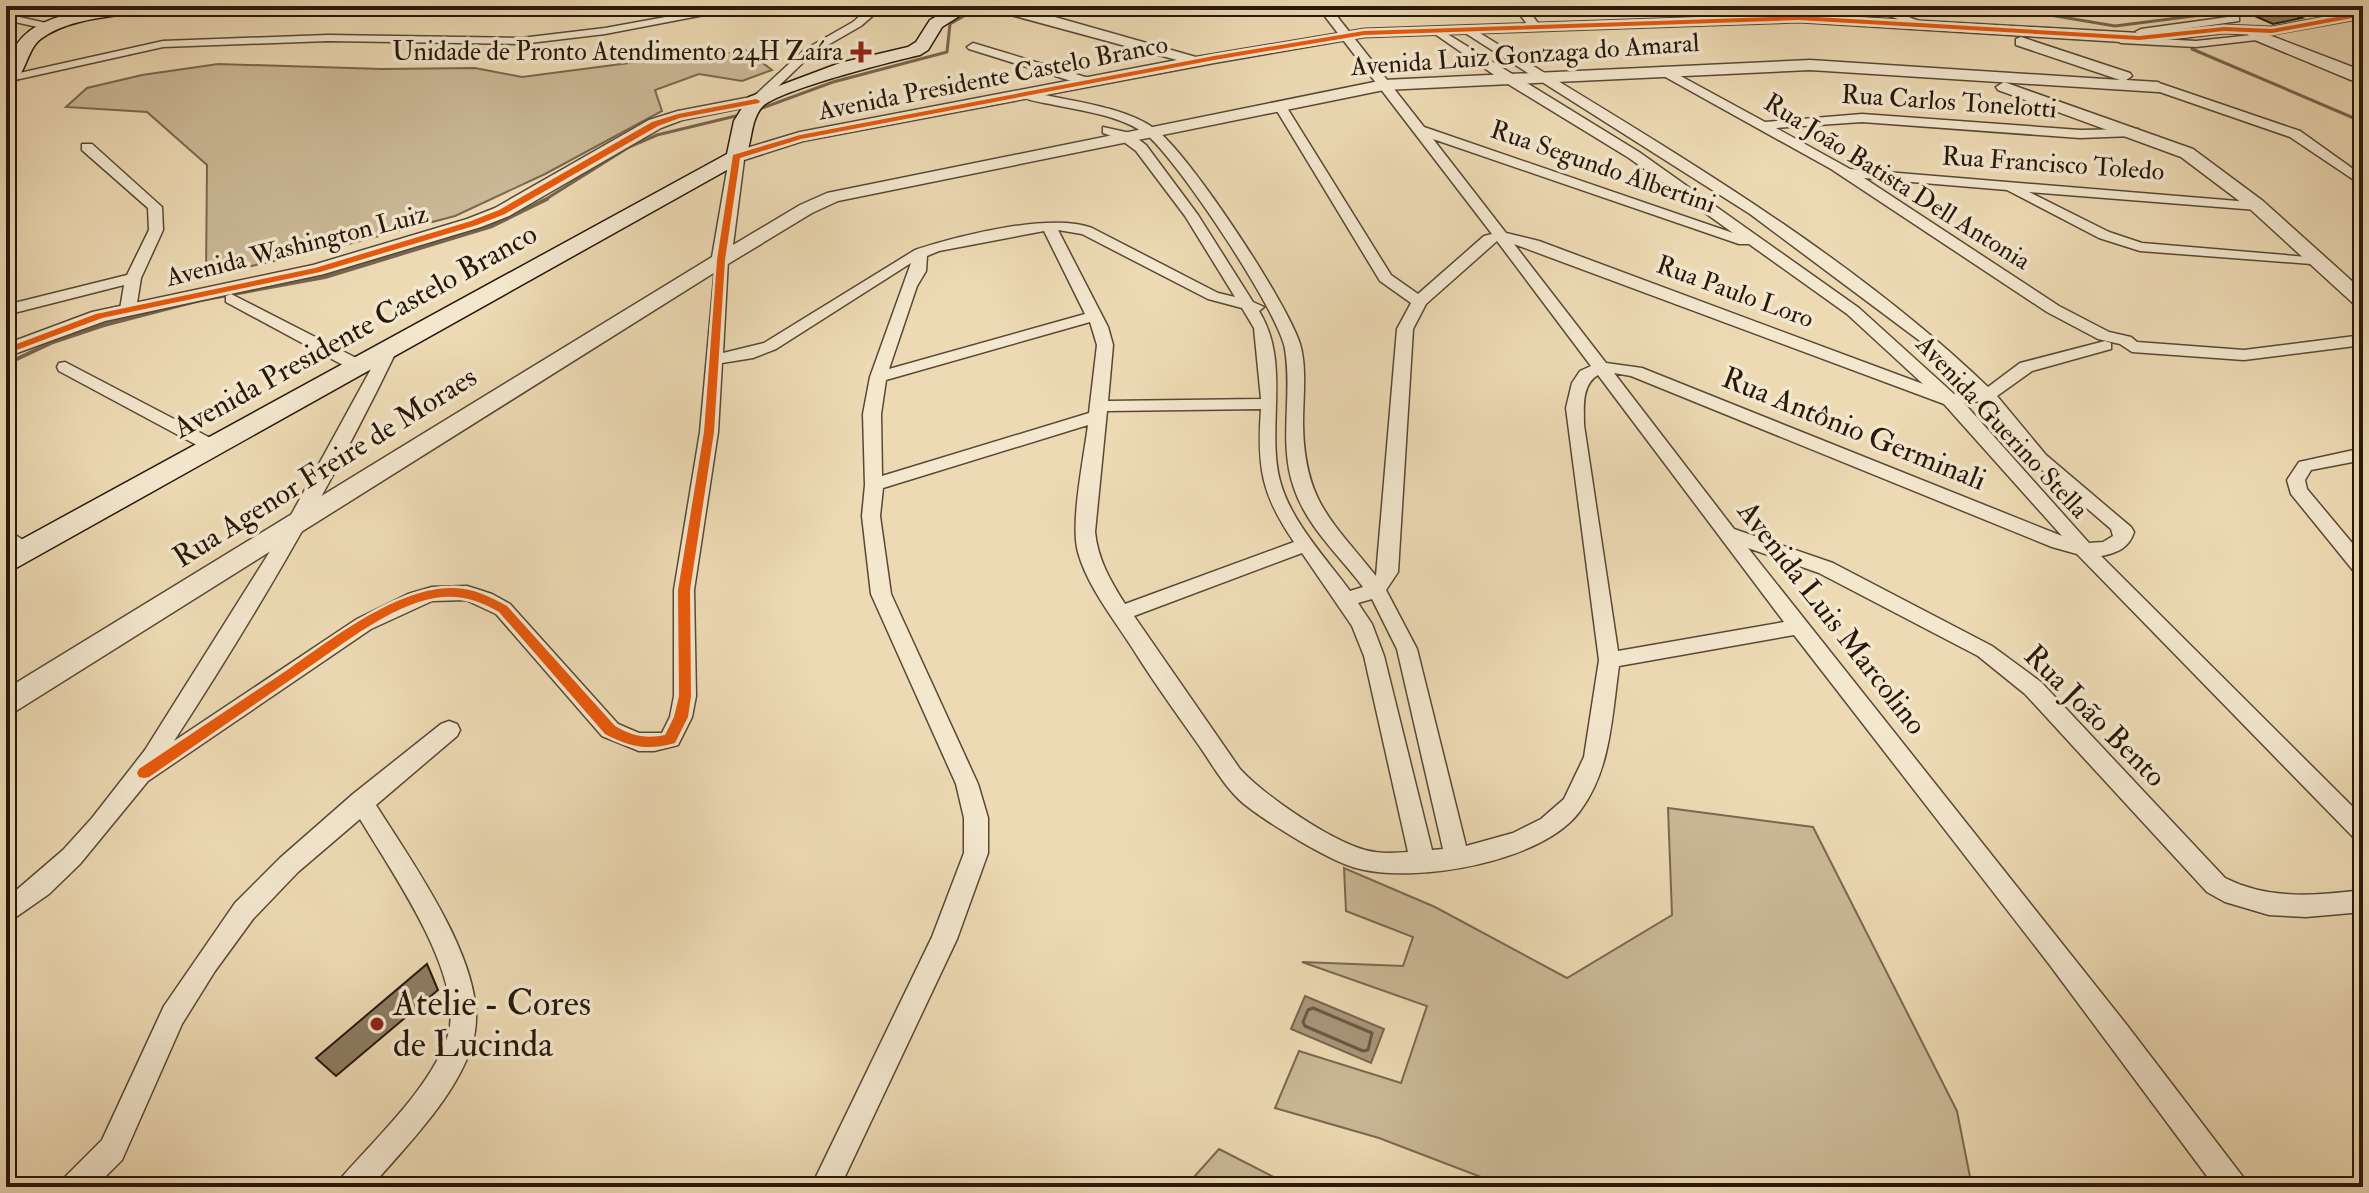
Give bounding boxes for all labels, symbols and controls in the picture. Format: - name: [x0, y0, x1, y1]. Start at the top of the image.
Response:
- street label: Avenida Luiz Gonzaga do Amaral: [1349, 27, 1701, 83]
- street label: Avenida Presidente Castelo Branco: [814, 28, 1171, 128]
- place label: Unidade de Pronto Atendimento 24H Zaíra: [392, 36, 843, 68]
- marker: Unidade de Pronto Atendimento 24H Zaíra: [850, 41, 872, 63]
- street label: Rua Carlos Tonelotti: [1840, 78, 2058, 126]
- street label: Rua João Batista Dell Antonia: [1758, 87, 2036, 277]
- street label: Rua Segundo Albertini: [1486, 113, 1720, 221]
- street label: Rua Francisco Toledo: [1941, 140, 2165, 188]
- street label: Avenida Washington Luiz: [162, 198, 432, 294]
- street label: Avenida Presidente Castelo Branco: [166, 215, 543, 447]
- street label: Rua Paulo Loro: [1652, 249, 1818, 335]
- street label: Avenida Guerino Stella: [1908, 328, 2095, 525]
- street label: Rua Agenor Freire de Moraes: [166, 358, 484, 576]
- street label: Rua Antônio Germinali: [1717, 359, 1991, 499]
- street label: Avenida Luis Marcolino: [1729, 493, 1935, 742]
- street label: Rua João Bento: [2016, 637, 2174, 795]
- place label: Atelie - Cores de Lucinda: [392, 981, 591, 1067]
- marker: Atelie - Cores de Lucinda: [368, 1015, 386, 1033]

